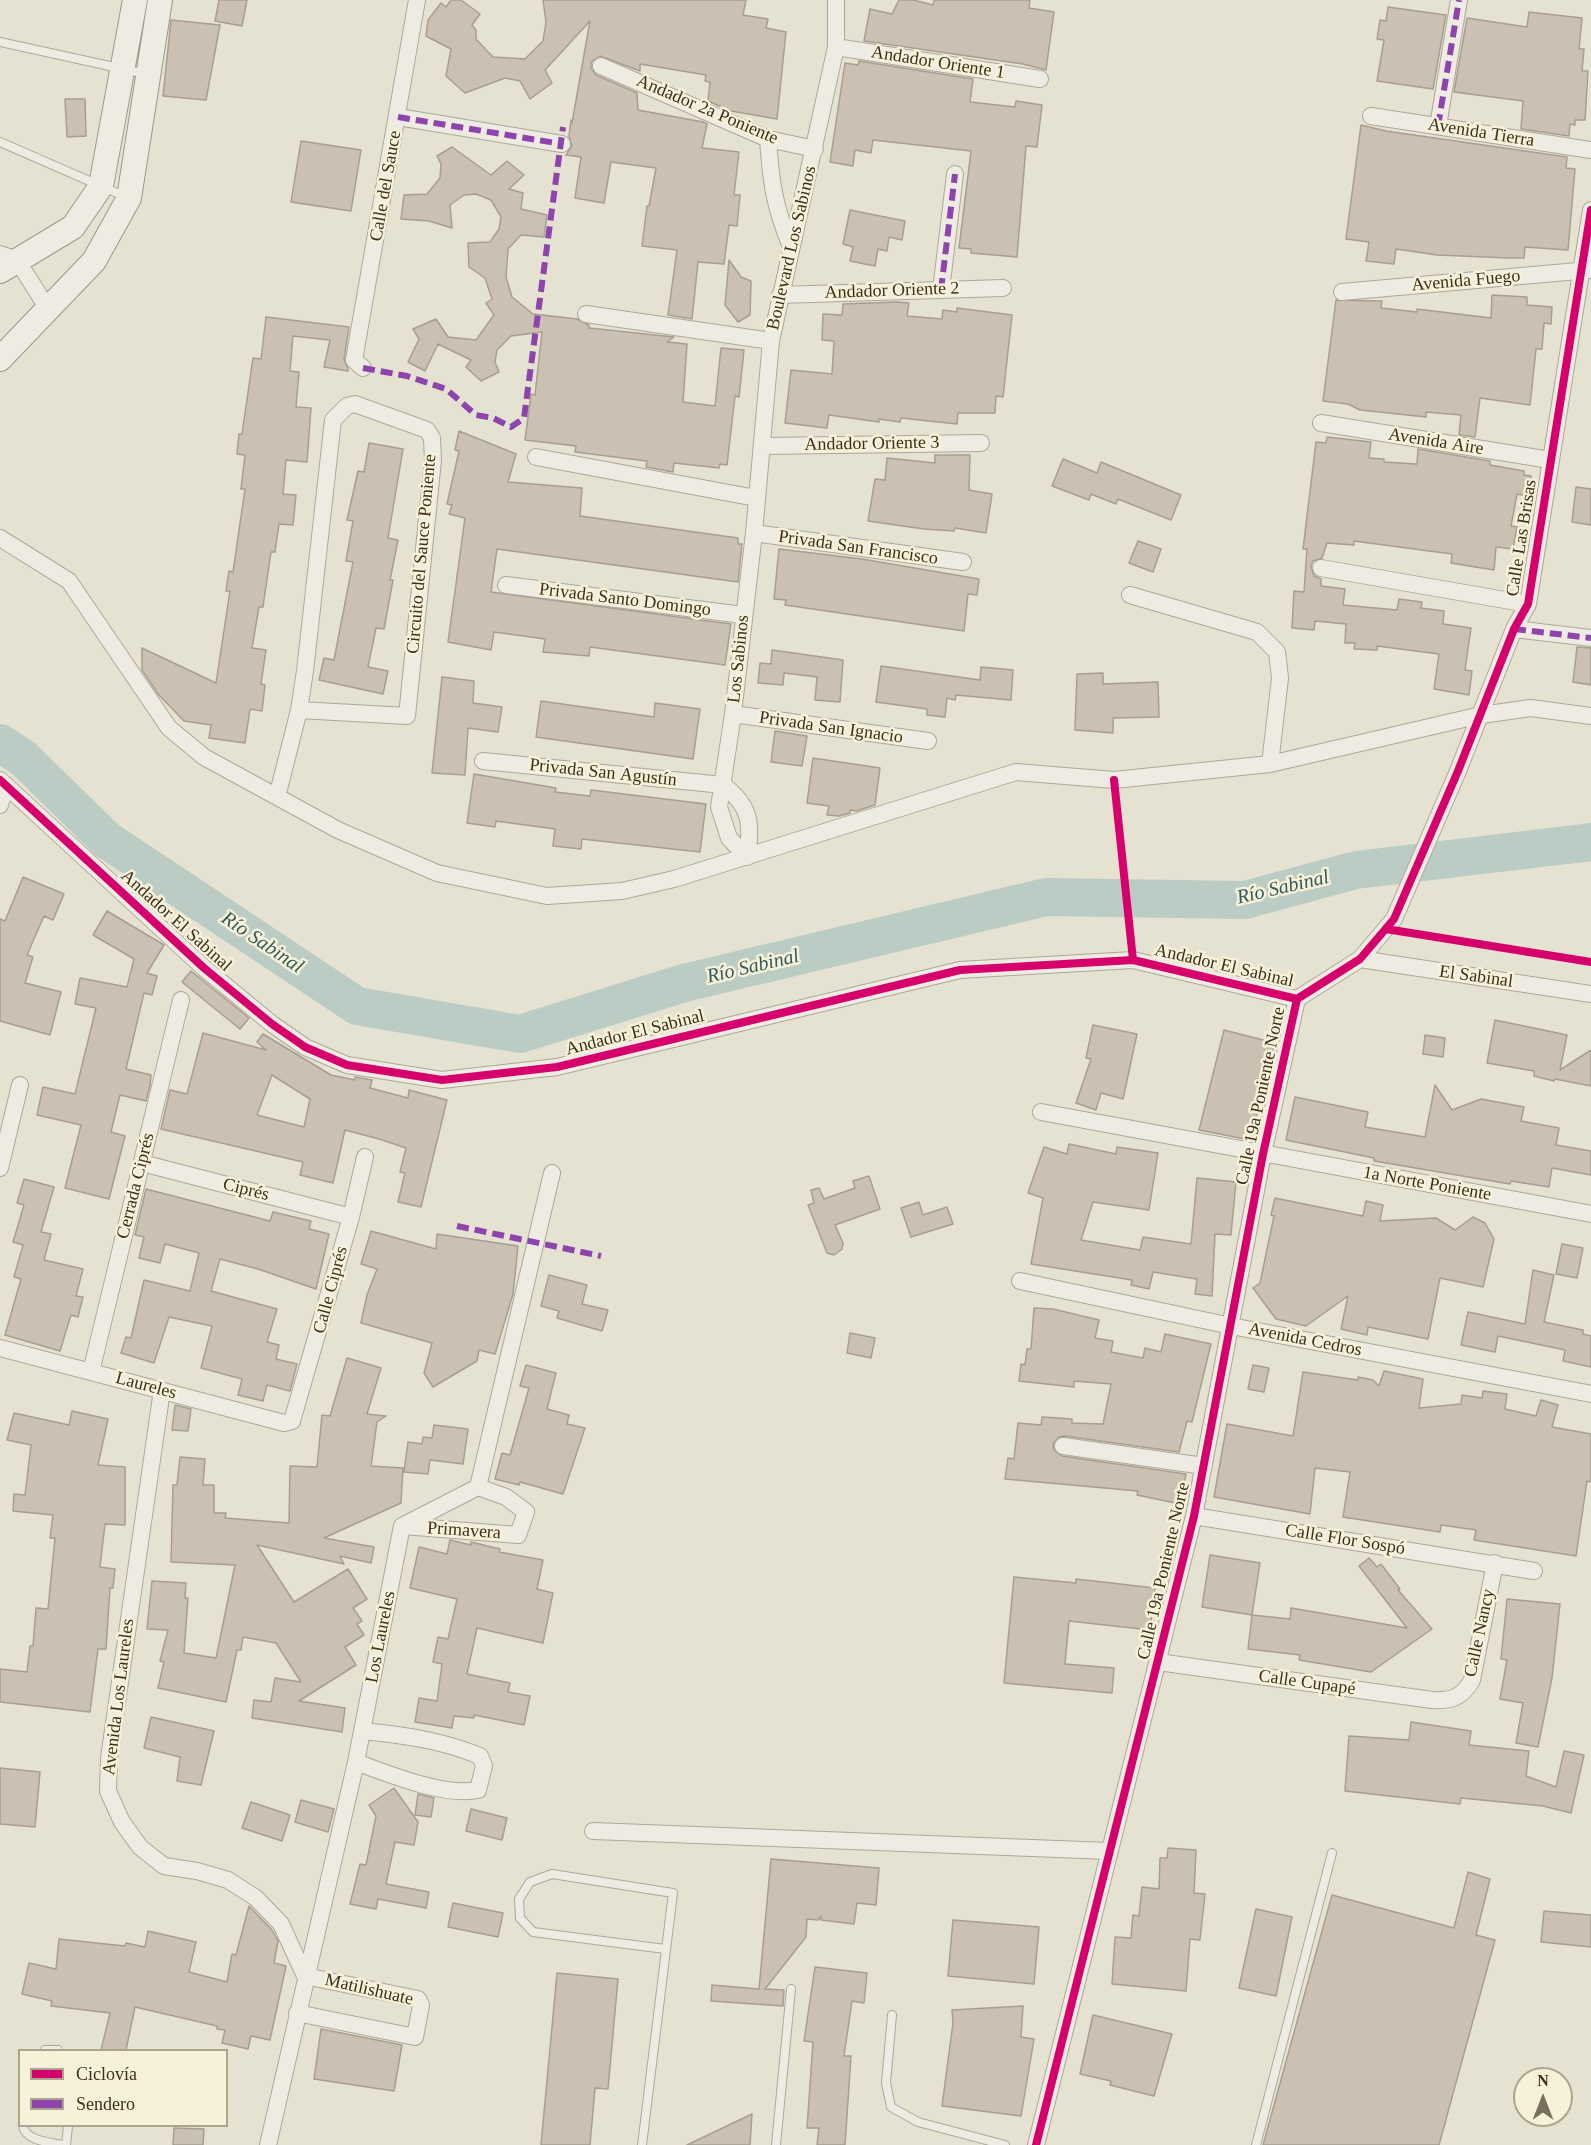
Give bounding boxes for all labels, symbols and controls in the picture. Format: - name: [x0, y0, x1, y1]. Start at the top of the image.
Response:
- street label: Andador Oriente 1: [870, 42, 1006, 84]
- street label: Andador 2a Poniente: [633, 70, 781, 150]
- street label: Avenida Tierra: [1426, 114, 1536, 152]
- street label: Calle del Sauce: [366, 129, 406, 243]
- street label: Boulevard Los Sabinos: [763, 164, 821, 332]
- street label: Avenida Fuego: [1411, 265, 1521, 297]
- street label: Andador Oriente 2: [824, 278, 960, 304]
- street label: Avenida Aire: [1387, 424, 1485, 460]
- street label: Andador Oriente 3: [804, 432, 940, 456]
- street label: Circuito del Sauce Poniente: [403, 453, 441, 655]
- street label: Calle Las Brisas: [1502, 478, 1542, 598]
- street label: Privada San Francisco: [777, 526, 939, 570]
- street label: Privada Santo Domingo: [538, 579, 712, 621]
- street label: Los Sabinos: [724, 614, 754, 704]
- street label: Privada San Ignacio: [758, 707, 904, 749]
- street label: Privada San Agustín: [528, 755, 678, 791]
- street label: Andador El Sabinal: [116, 865, 236, 977]
- water label: Río Sabinal: [1235, 866, 1331, 910]
- water label: Río Sabinal: [216, 907, 308, 979]
- street label: Andador El Sabinal: [1152, 940, 1296, 992]
- water label: Río Sabinal: [705, 945, 801, 989]
- street label: El Sabinal: [1438, 961, 1514, 993]
- street label: Andador El Sabinal: [564, 1005, 706, 1061]
- street label: Calle 19a Poniente Norte: [1232, 1005, 1290, 1187]
- street label: Cerrada Ciprés: [112, 1131, 160, 1241]
- street label: 1a Norte Poniente: [1361, 1162, 1493, 1206]
- street label: Ciprés: [221, 1174, 271, 1206]
- street label: Calle Ciprés: [309, 1244, 353, 1336]
- street label: Avenida Cedros: [1246, 1318, 1364, 1362]
- street label: Laureles: [113, 1368, 179, 1404]
- street label: Calle 19a Poniente Norte: [1133, 1480, 1195, 1662]
- street label: Primavera: [426, 1518, 502, 1544]
- street label: Calle Flor Sospó: [1284, 1520, 1406, 1560]
- street label: Calle Nancy: [1460, 1587, 1500, 1679]
- street label: Los Laureles: [361, 1589, 401, 1685]
- street label: Avenida Los Laureles: [99, 1617, 139, 1777]
- street label: Calle Cupapé: [1257, 1666, 1357, 1700]
- street label: Matilishuate: [323, 1969, 415, 2011]
- legend: [18, 2049, 228, 2127]
- text: Ciclovía: [76, 2064, 137, 2084]
- north arrow: [1513, 2067, 1573, 2127]
- text: N: [1537, 2072, 1549, 2089]
- text: Sendero: [76, 2094, 135, 2114]

